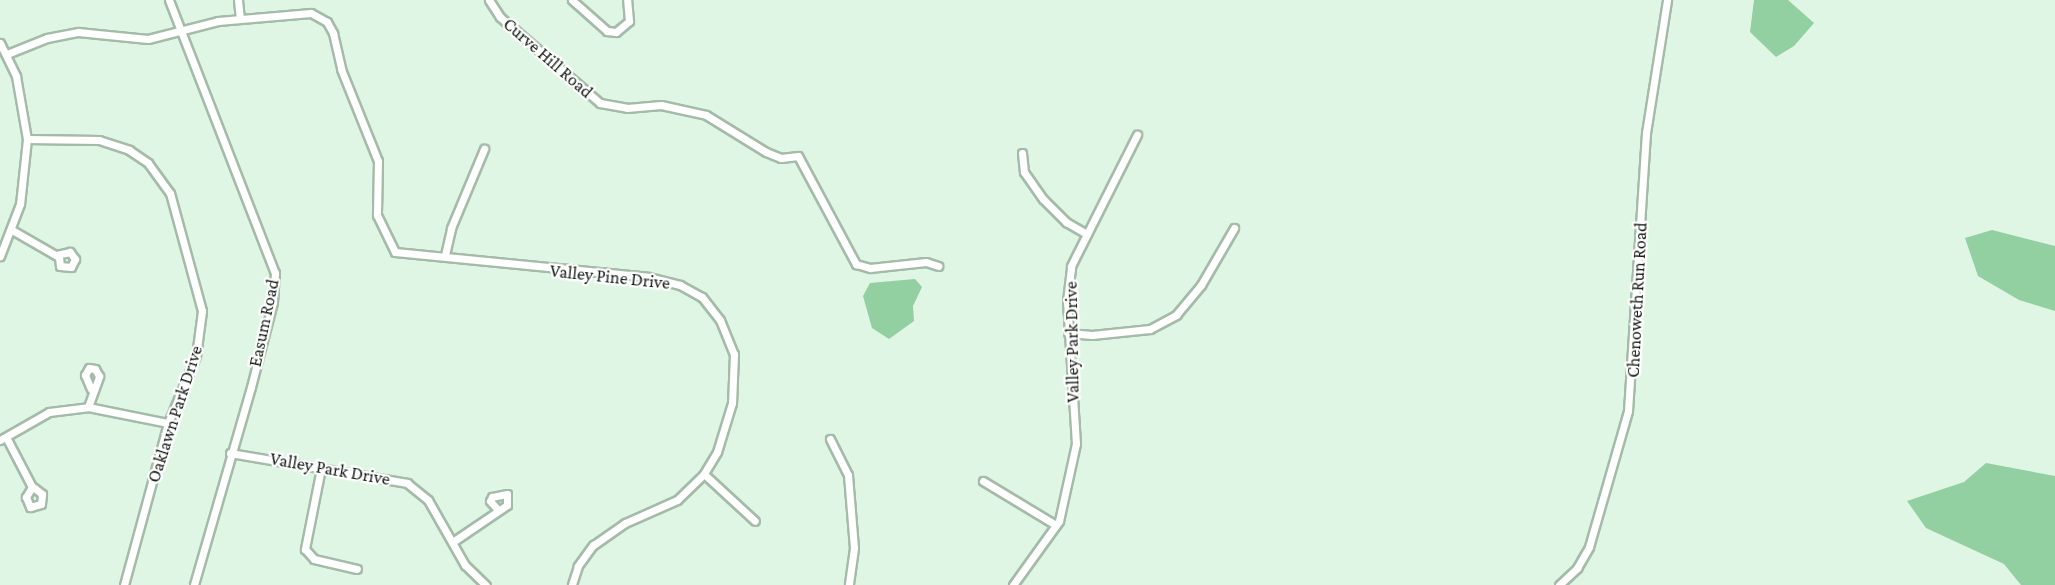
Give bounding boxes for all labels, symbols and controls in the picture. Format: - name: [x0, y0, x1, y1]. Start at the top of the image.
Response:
- street label: Curve Hill Road: [499, 13, 597, 103]
- street label: Chenoweth Run Road: [1622, 222, 1652, 378]
- street label: Valley Pine Drive: [549, 260, 671, 294]
- street label: Easum Road: [244, 277, 284, 369]
- street label: Valley Park Drive: [1060, 281, 1084, 403]
- street label: Oaklawn Park Drive: [143, 343, 207, 485]
- street label: Valley Park Drive: [268, 448, 392, 490]

